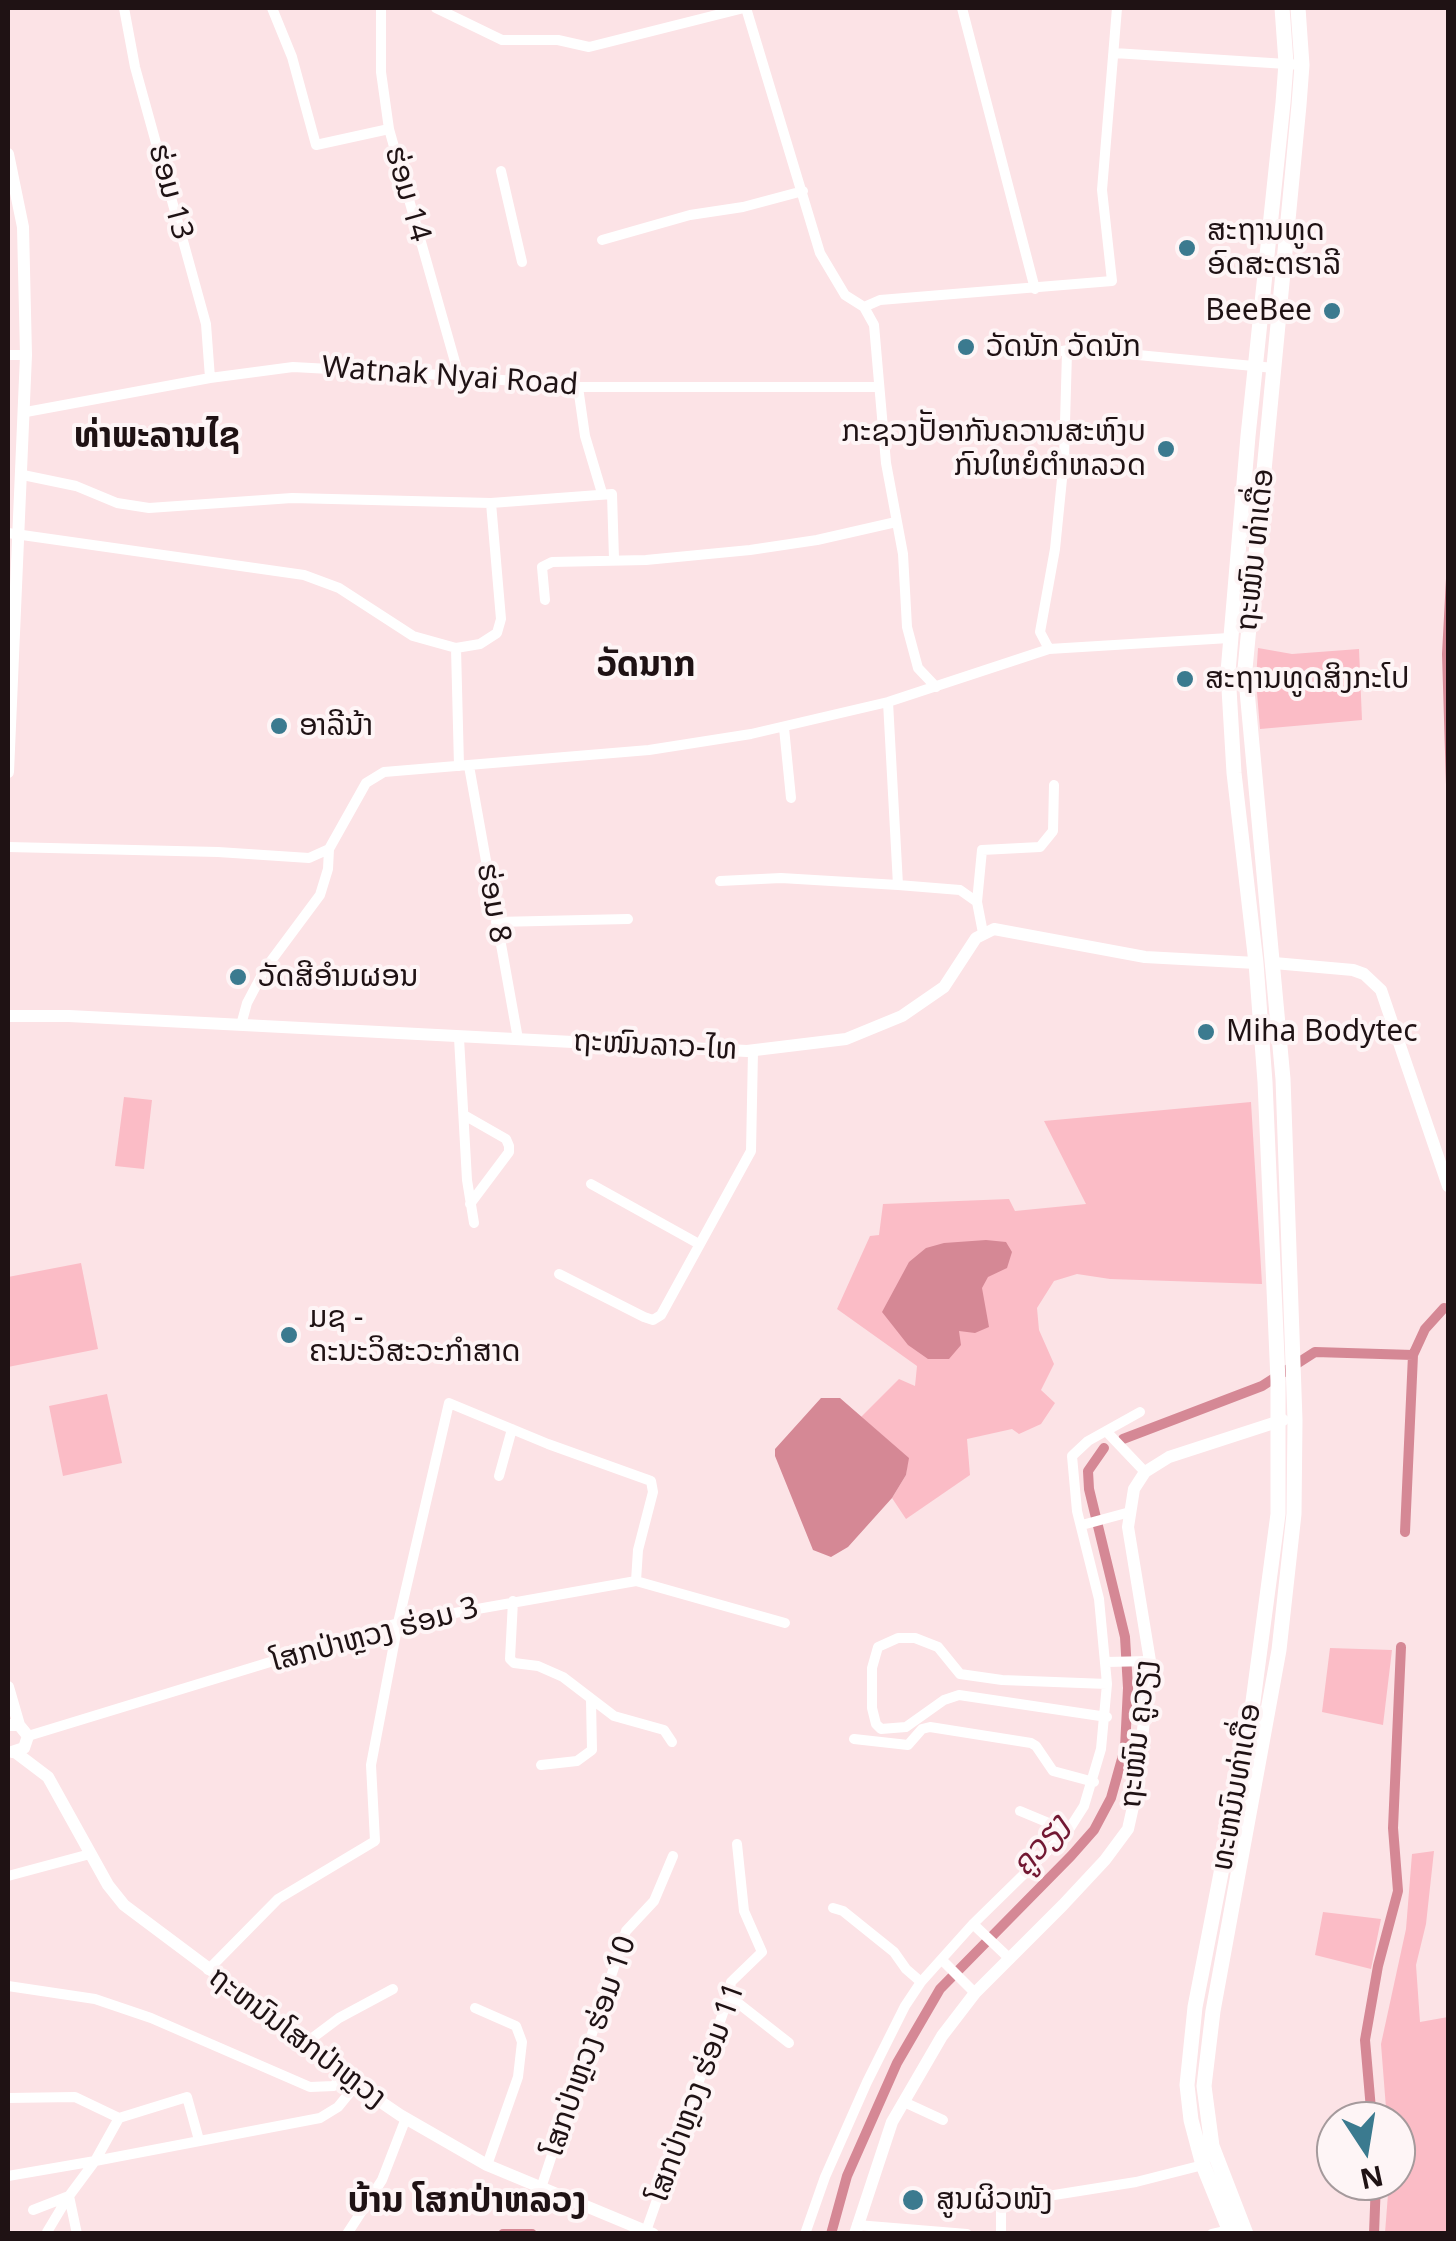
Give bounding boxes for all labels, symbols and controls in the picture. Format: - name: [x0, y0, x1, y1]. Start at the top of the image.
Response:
- street label: ຮ່ອມ 13: [140, 140, 200, 244]
- street label: ຮ່ອມ 14: [376, 142, 438, 246]
- place label: ສະຖານທູດ ອົດສະຕຮາລີ: [1207, 213, 1341, 284]
- marker: ສະຖານທູດ ອົດສະຕຮາລີ: [1176, 237, 1198, 259]
- place label: BeeBee: [1205, 293, 1312, 329]
- marker: BeeBee: [1321, 300, 1343, 322]
- place label: ວັດນັກ ວັດນັກ: [986, 329, 1141, 365]
- marker: ວັດນັກ ວັດນັກ: [955, 336, 977, 358]
- street label: Watnak Nyai Road: [321, 350, 579, 404]
- place label: ກະຊວງປັັອາກັນຄວານສະຫົງບ ກົນໃຫຍໍຕຳຫລວດ: [842, 414, 1146, 484]
- district label: ທ່າພະລານໄຊ: [74, 416, 240, 458]
- marker: ກະຊວງປັັອາກັນຄວານສະຫົງບ ກົນໃຫຍໍຕຳຫລວດ: [1155, 438, 1177, 460]
- street label: ຖະໝົນ ທ່າເດື່ອ: [1230, 467, 1282, 633]
- district label: ວັດນາກ: [597, 645, 695, 687]
- place label: ສະຖານທູດສິງກະໂປ: [1205, 661, 1409, 697]
- marker: ສະຖານທູດສິງກະໂປ: [1174, 668, 1196, 690]
- place label: ອາລີນ້າ: [299, 708, 373, 744]
- marker: ອາລີນ້າ: [268, 715, 290, 737]
- street label: ຮ່ອມ 8: [468, 860, 518, 946]
- place label: ວັດສີອຳມຜອນ: [258, 959, 418, 995]
- marker: ວັດສີອຳມຜອນ: [227, 966, 249, 988]
- place label: Miha Bodytec: [1226, 1014, 1418, 1050]
- marker: Miha Bodytec: [1195, 1021, 1217, 1043]
- street label: ຖະໜົນລາວ-ໄທ: [572, 1024, 738, 1068]
- place label: ມຊ - ຄະນະວິສະວະກຳສາດ: [309, 1300, 521, 1370]
- marker: ມຊ - ຄະນະວິສະວະກຳສາດ: [278, 1324, 300, 1346]
- street label: ໂສກປ່າຫຼວງ ຮ່ອມ 3: [268, 1590, 482, 1680]
- street label: ຖະໜົນ ຄູວຽງ: [1113, 1658, 1165, 1810]
- street label: ທະຫນົນທ່າເດື່ອ: [1205, 1701, 1269, 1873]
- water label: ຄູວຽງ: [1004, 1808, 1078, 1884]
- street label: ໂສກປ່າຫຼວງ ຮ່ອມ 10: [536, 1931, 644, 2161]
- street label: ຖະຫນົນໂສກປ່າຫຼວງ: [201, 1960, 393, 2116]
- street label: ໂສກປ່າຫຼວງ ຮ່ອມ 11: [641, 1978, 753, 2206]
- north arrow: [1316, 2101, 1416, 2201]
- text: N: [1357, 2157, 1387, 2199]
- district label: ບ້ານ ໂສກປ່າຫລວງ: [348, 2181, 586, 2223]
- place label: ສູນຜິວໜັງ: [936, 2182, 1053, 2218]
- marker: ສູນຜິວໜັງ: [900, 2187, 926, 2213]

